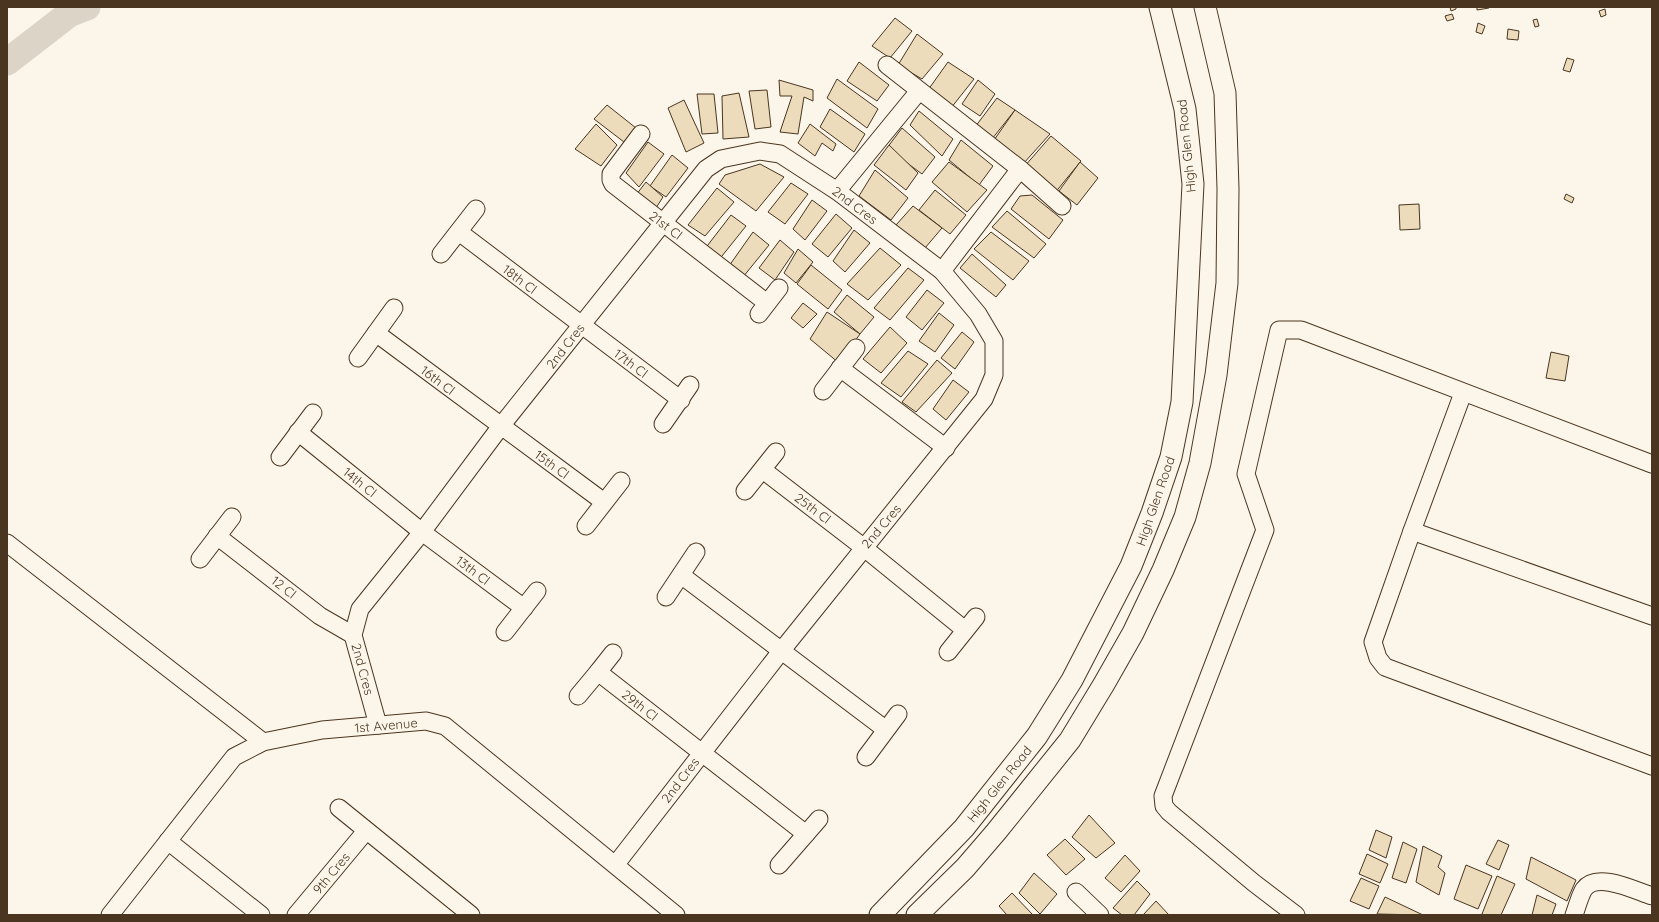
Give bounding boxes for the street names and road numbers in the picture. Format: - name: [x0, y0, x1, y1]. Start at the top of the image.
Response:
- street label: High Glen Road: [1173, 99, 1199, 193]
- street label: 2nd Cres: [829, 183, 881, 227]
- street label: 21st Cl: [646, 207, 686, 243]
- street label: 18th Cl: [500, 261, 540, 297]
- street label: 2nd Cres: [542, 320, 588, 372]
- street label: 17th Cl: [611, 345, 651, 381]
- street label: 16th Cl: [418, 362, 458, 398]
- street label: 15th Cl: [532, 446, 572, 482]
- street label: High Glen Road: [1132, 454, 1178, 548]
- street label: 14th Cl: [340, 464, 380, 500]
- street label: 25th Cl: [792, 489, 834, 527]
- street label: 2nd Cres: [858, 501, 904, 551]
- street label: 13th Cl: [453, 552, 493, 588]
- street label: 12 Cl: [268, 572, 300, 602]
- street label: 2nd Cres: [348, 641, 378, 697]
- street label: 29th Cl: [619, 686, 661, 724]
- street label: 1st Avenue: [354, 714, 418, 736]
- street label: High Glen Road: [963, 743, 1035, 825]
- street label: 2nd Cres: [658, 754, 702, 806]
- street label: 9th Cres: [309, 849, 353, 897]

